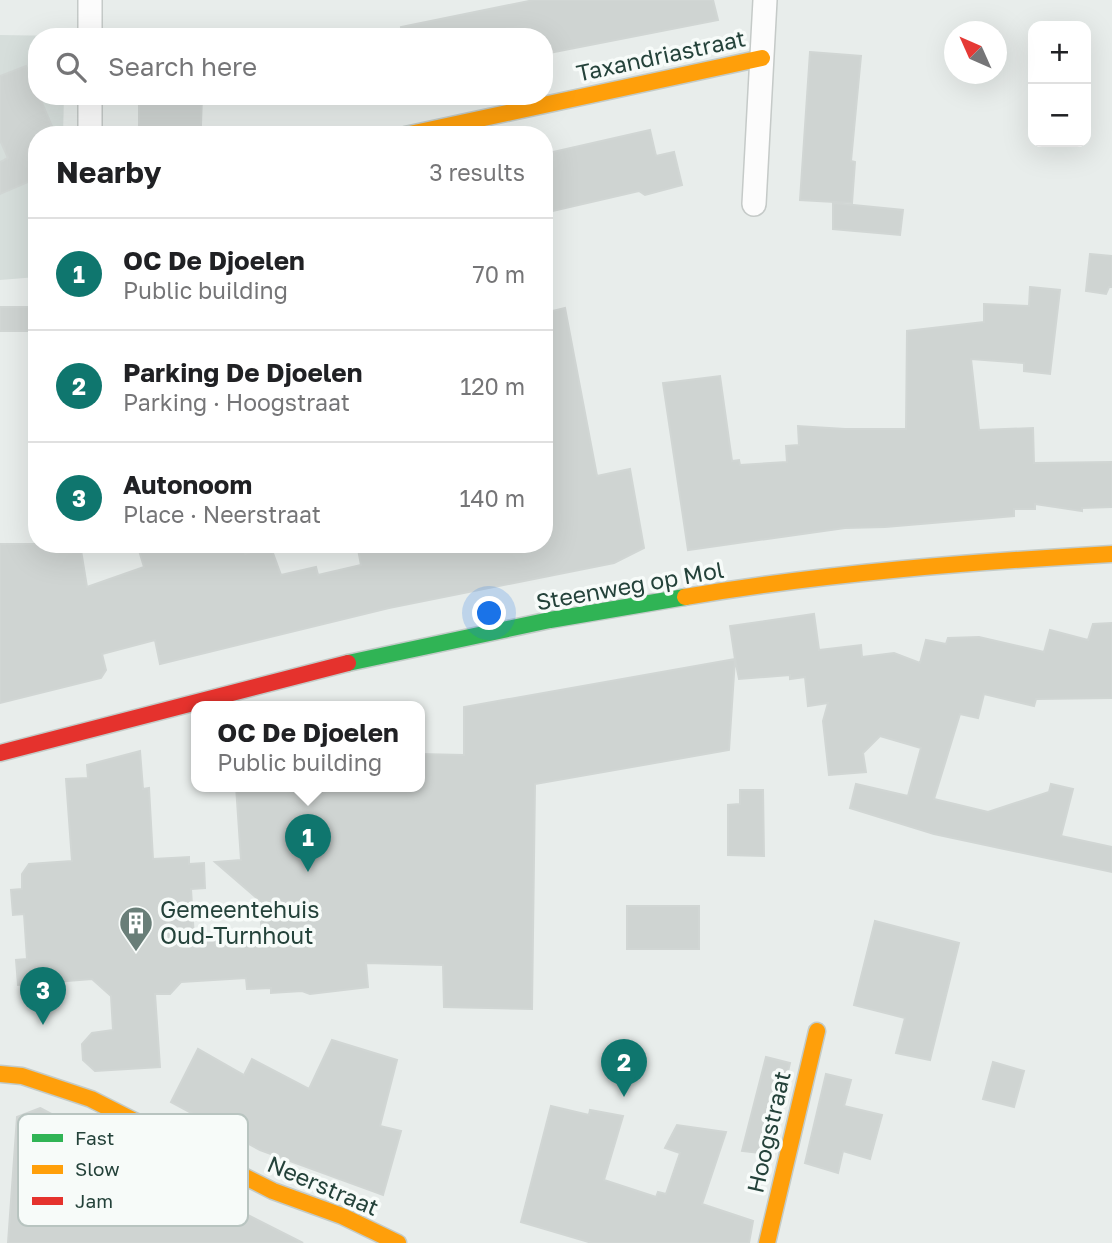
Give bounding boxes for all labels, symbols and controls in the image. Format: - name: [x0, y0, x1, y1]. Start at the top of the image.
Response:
- north arrow: [944, 21, 1007, 84]
- map controls: [1028, 21, 1091, 147]
- button: +: [1028, 21, 1091, 84]
- street label: Taxandriastraat: [574, 23, 748, 87]
- search box: [28, 28, 553, 105]
- icon: search: [52, 48, 90, 86]
- text: Search here: [108, 51, 257, 82]
- button: −: [1028, 84, 1091, 147]
- text: Nearby: [56, 154, 161, 190]
- text: 3 results: [429, 158, 525, 186]
- text: OC De Djoelen: [123, 245, 305, 276]
- text: 1: [73, 260, 85, 288]
- text: 70 m: [472, 260, 525, 288]
- text: Public building: [123, 276, 288, 304]
- text: Parking De Djoelen: [123, 357, 362, 388]
- text: 2: [72, 372, 86, 400]
- text: 120 m: [460, 372, 525, 400]
- text: Parking · Hoogstraat: [123, 388, 350, 416]
- text: Autonoom: [123, 469, 252, 500]
- text: 3: [72, 484, 86, 512]
- text: 140 m: [459, 484, 525, 512]
- text: Place · Neerstraat: [123, 500, 321, 528]
- street label: Steenweg op Mol: [534, 555, 726, 615]
- your location: [472, 596, 506, 630]
- popup: [191, 701, 425, 792]
- text: OC De Djoelen: [217, 717, 399, 748]
- text: Public building: [217, 748, 382, 776]
- pin: 1: [285, 814, 331, 872]
- place label: Gemeentehuis Oud-Turnhout: [160, 895, 319, 949]
- building icon: Gemeentehuis Oud-Turnhout: [117, 904, 155, 953]
- pin: 3: [20, 967, 66, 1025]
- pin: 2: [601, 1039, 647, 1097]
- street label: Hoogstraat: [740, 1068, 796, 1195]
- legend: [18, 1114, 248, 1226]
- text: Fast: [75, 1126, 114, 1149]
- street label: Neerstraat: [264, 1149, 383, 1221]
- text: Slow: [75, 1157, 120, 1180]
- text: Jam: [75, 1189, 113, 1212]

